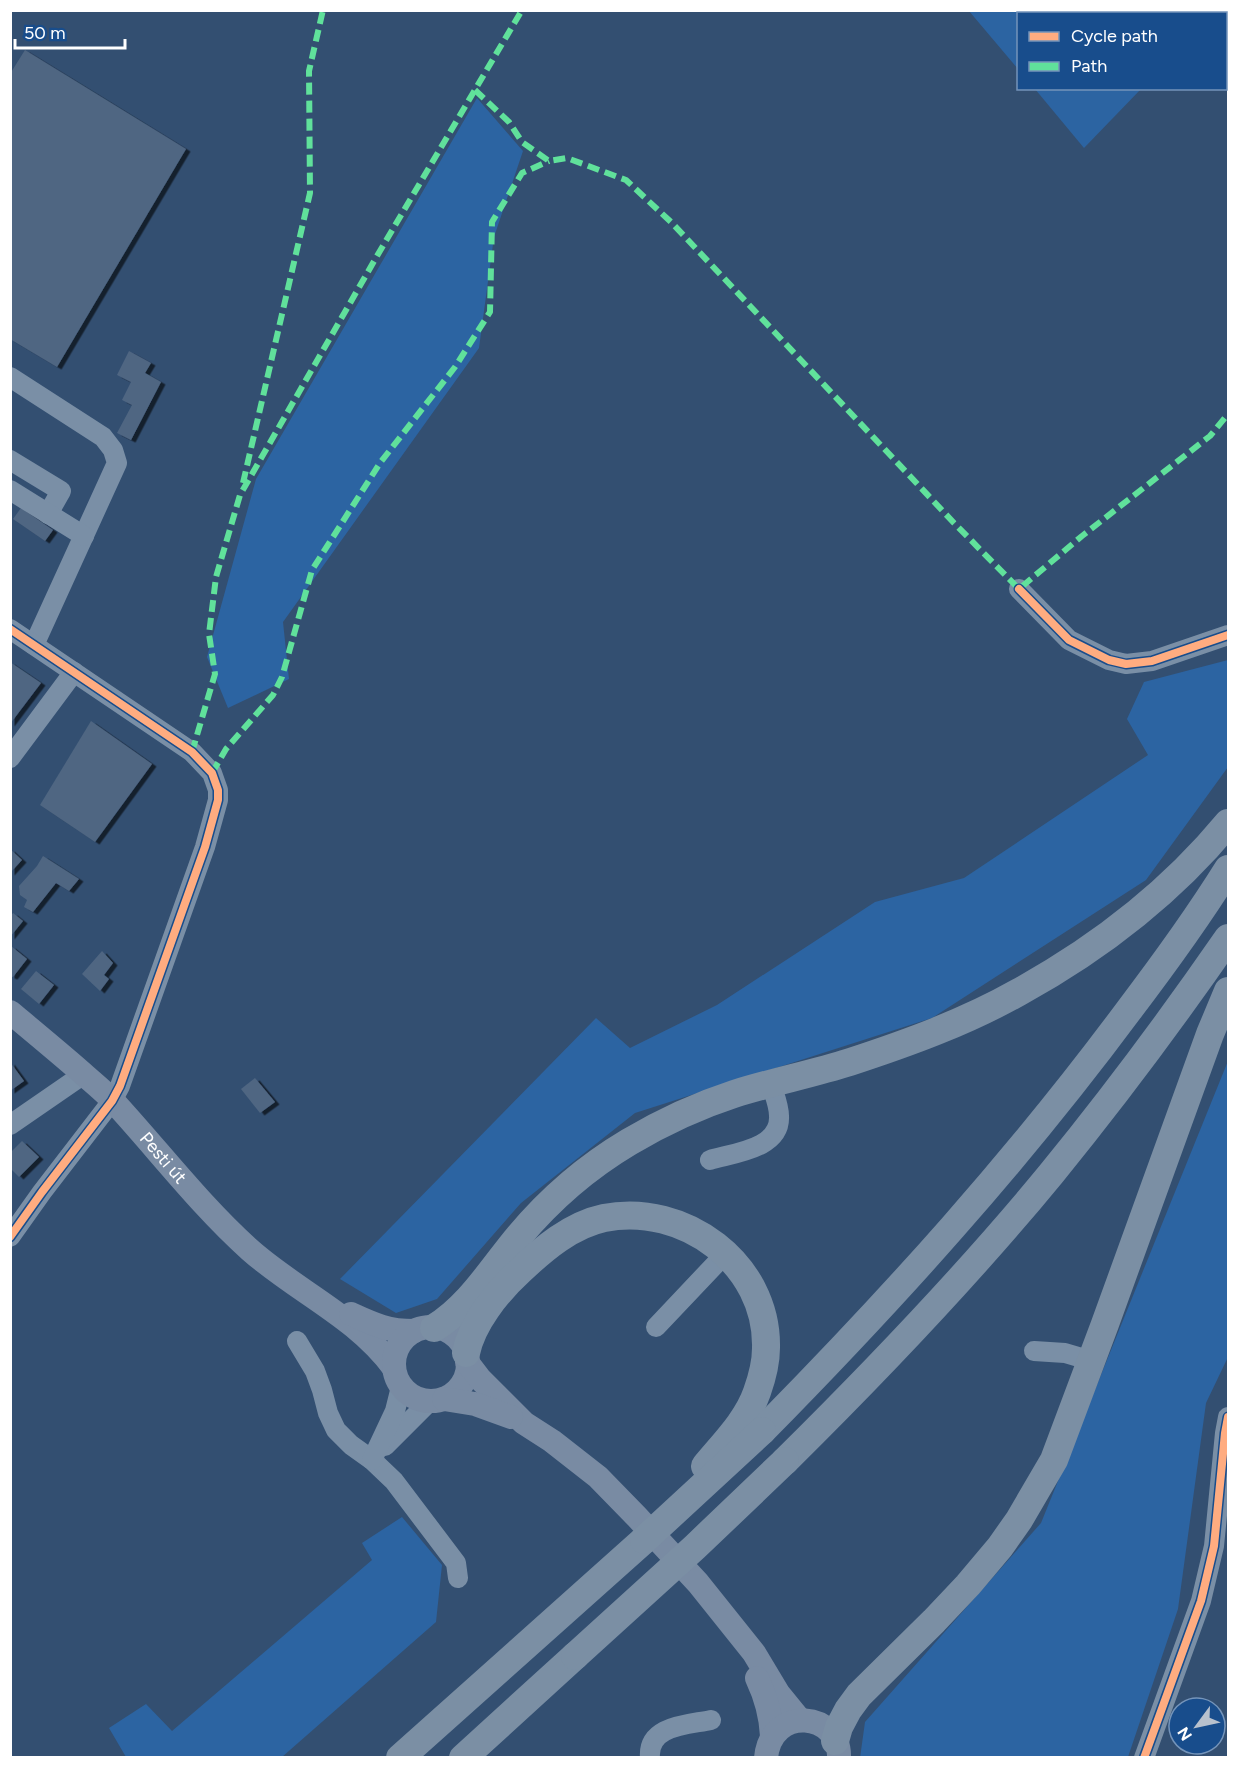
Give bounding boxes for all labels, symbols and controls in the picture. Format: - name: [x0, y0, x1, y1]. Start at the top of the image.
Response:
- scale bar: [15, 12, 124, 50]
- legend: [1017, 12, 1227, 90]
- text: 50 m: [24, 22, 66, 44]
- text: Cycle path: [1071, 25, 1158, 47]
- text: Path: [1071, 55, 1107, 77]
- street label: Pesti út: [135, 1128, 191, 1188]
- north arrow: [1167, 1696, 1227, 1756]
- text: N: [1174, 1724, 1196, 1744]

